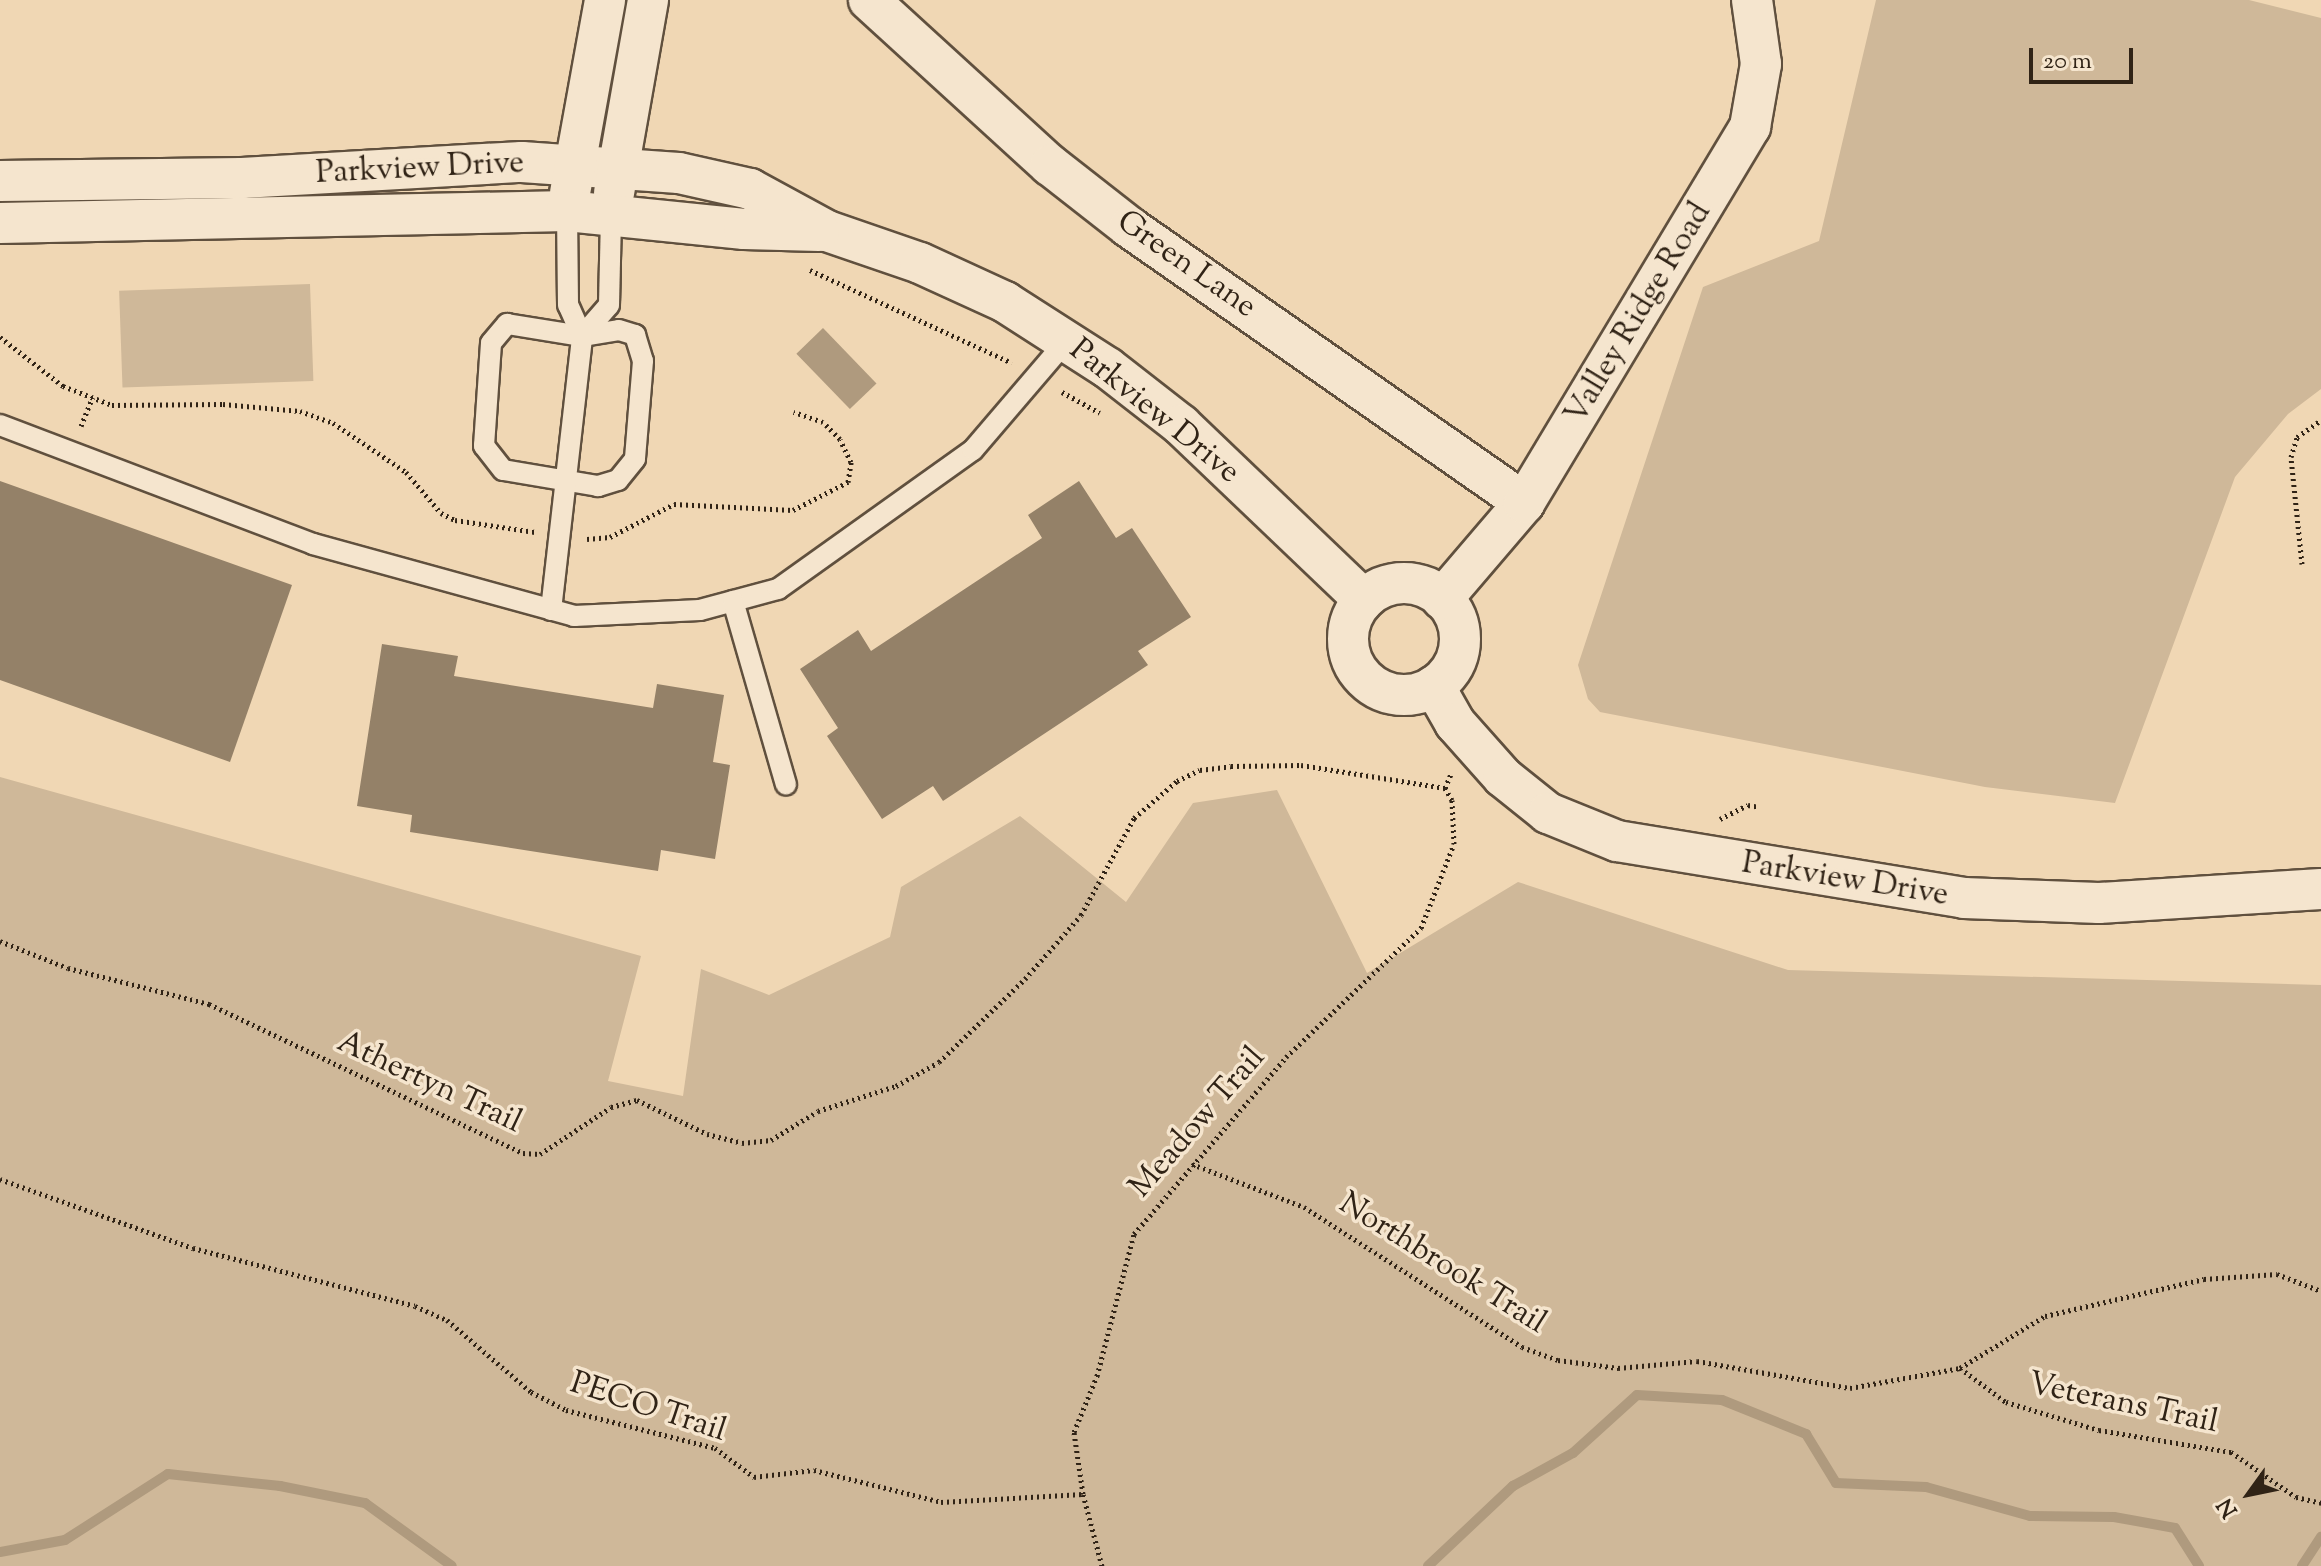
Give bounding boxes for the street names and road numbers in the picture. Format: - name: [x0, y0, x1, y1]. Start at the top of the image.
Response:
- street label: Parkview Drive: [315, 144, 525, 194]
- street label: Valley Ridge Road: [1558, 196, 1720, 432]
- street label: Green Lane: [1109, 203, 1263, 327]
- street label: Parkview Drive: [1061, 331, 1247, 493]
- street label: Parkview Drive: [1739, 845, 1951, 915]
- street label: Athertyn Trail: [331, 1024, 527, 1142]
- street label: Meadow Trail: [1122, 1040, 1274, 1206]
- street label: Northbrook Trail: [1331, 1185, 1553, 1343]
- street label: PECO Trail: [565, 1365, 731, 1451]
- street label: Veterans Trail: [2025, 1365, 2221, 1443]

